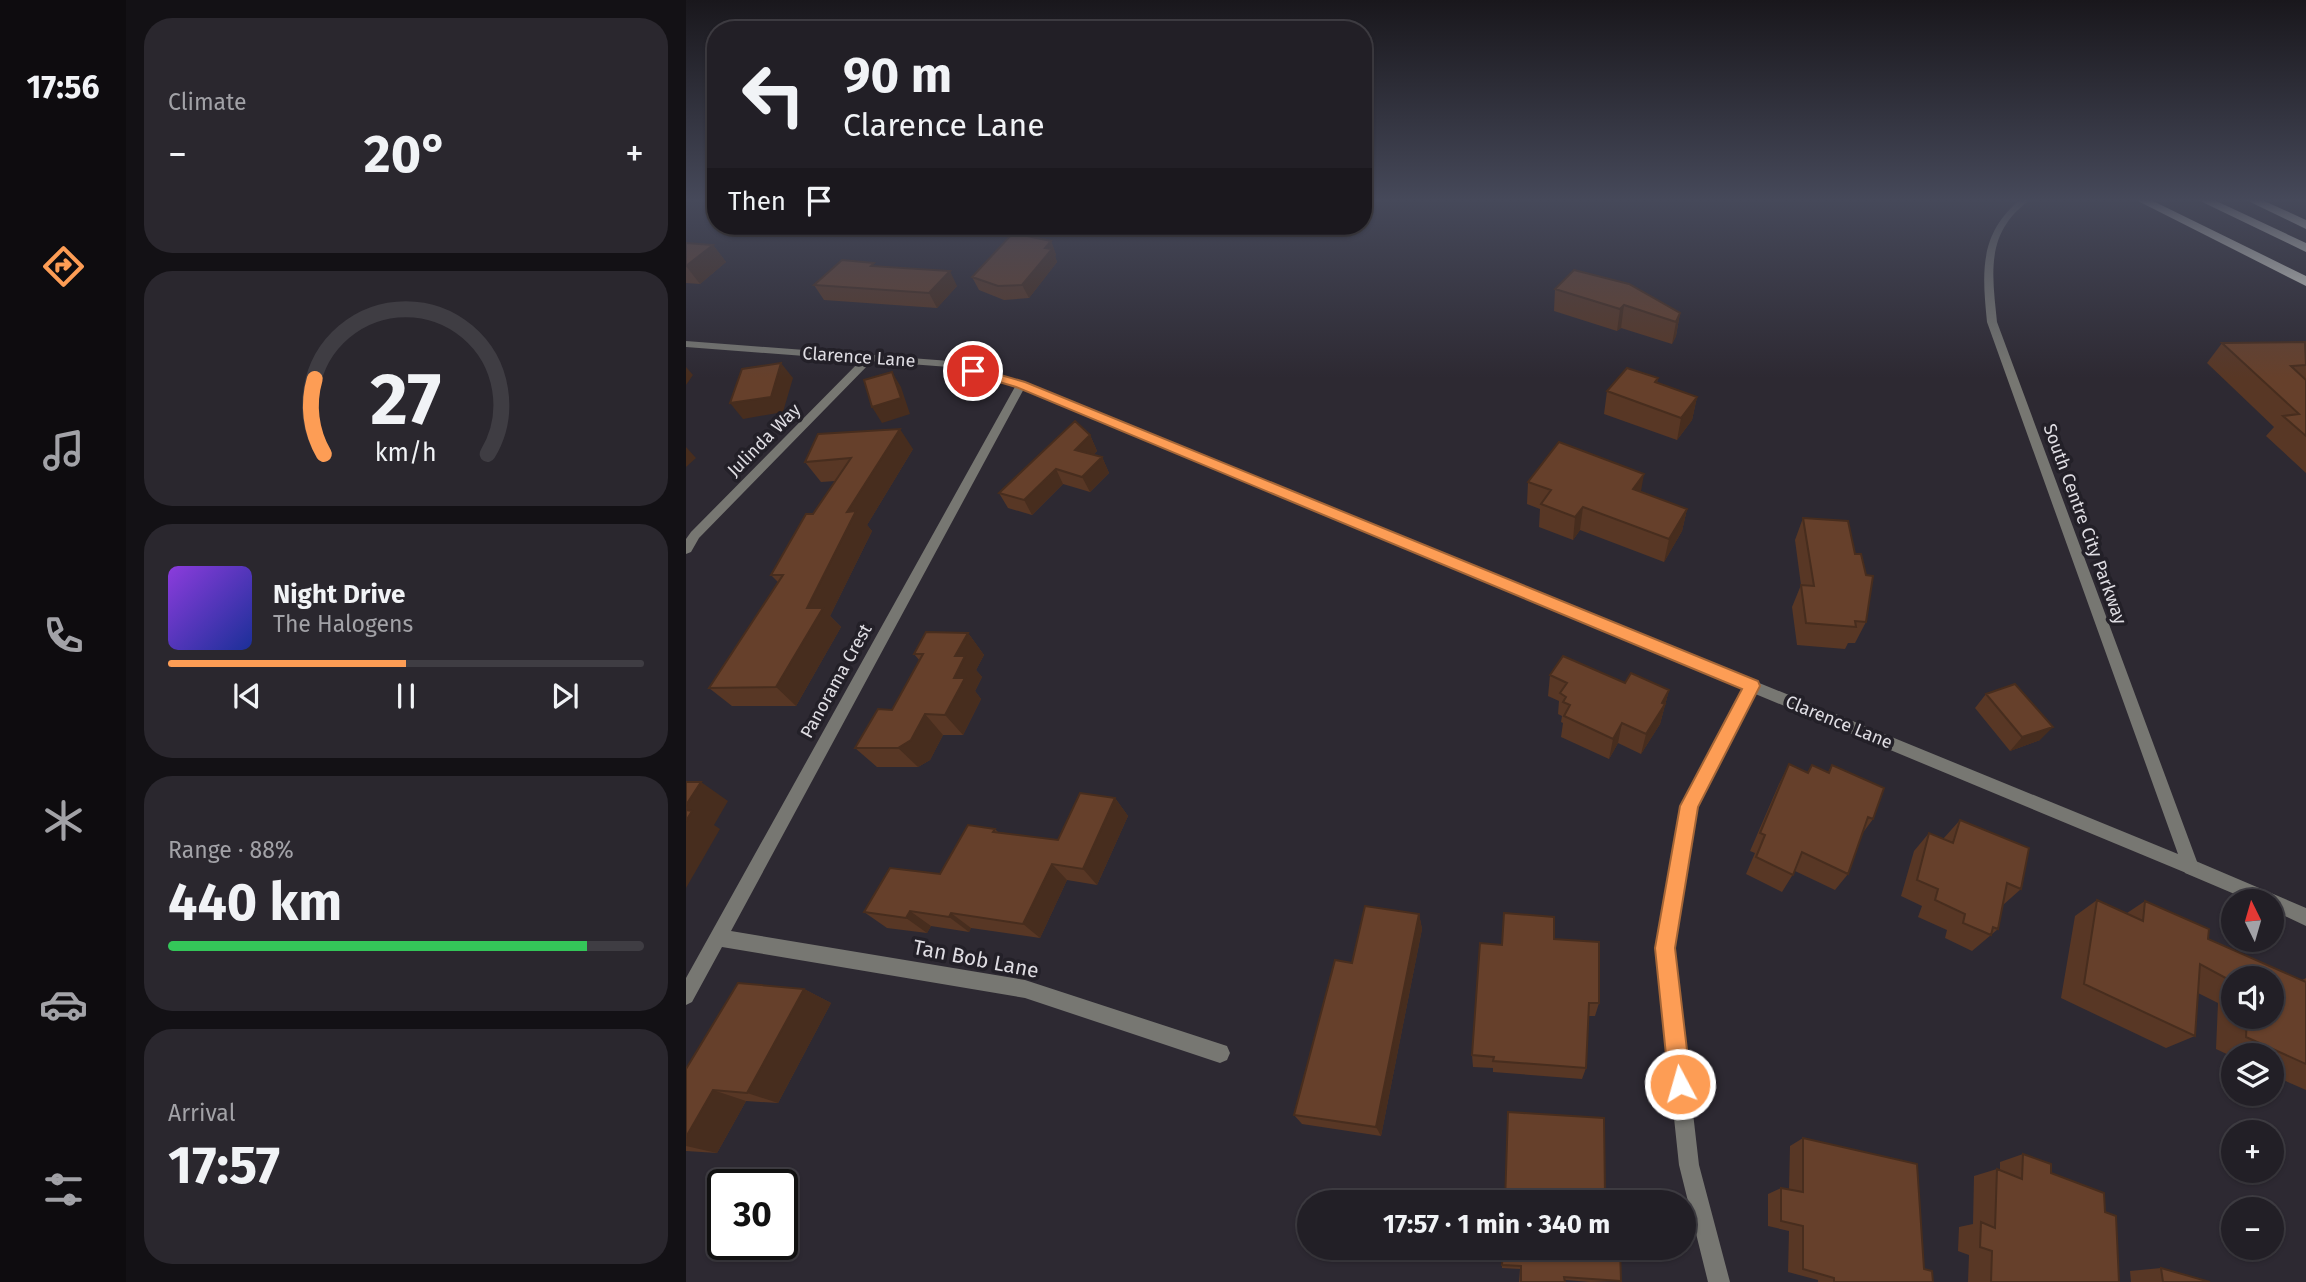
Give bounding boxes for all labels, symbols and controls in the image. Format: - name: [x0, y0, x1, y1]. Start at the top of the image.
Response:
- text: 90 m: [843, 46, 952, 105]
- icon: left: [728, 49, 819, 140]
- text: 17:56: [27, 68, 99, 106]
- text: Climate: [168, 88, 247, 116]
- text: Clarence Lane: [843, 106, 1045, 144]
- text: 20°: [364, 123, 448, 186]
- text: −: [168, 131, 187, 177]
- text: +: [625, 131, 644, 177]
- icon: arrive: [800, 182, 838, 220]
- text: Then: [728, 186, 786, 217]
- icon: directions: [39, 242, 88, 291]
- pin: [943, 341, 1003, 401]
- street label: Clarence Lane: [802, 342, 916, 372]
- icon: arrive: [954, 352, 992, 390]
- text: 27: [371, 357, 441, 444]
- street label: Julinda Way: [723, 399, 805, 481]
- street label: South Centre City Parkway: [2038, 421, 2132, 627]
- icon: music: [39, 426, 88, 475]
- text: km/h: [375, 438, 437, 468]
- text: Night Drive: [273, 579, 405, 610]
- text: The Halogens: [273, 610, 413, 638]
- icon: phone: [39, 611, 88, 660]
- street label: Panorama Crest: [796, 620, 877, 742]
- icon: previous: [228, 677, 266, 715]
- icon: pause: [387, 677, 425, 715]
- icon: next: [546, 677, 584, 715]
- street label: Clarence Lane: [1782, 691, 1896, 753]
- icon: climate: [39, 796, 88, 845]
- text: Range · 88%: [168, 836, 294, 864]
- text: 440 km: [168, 871, 342, 934]
- north arrow: [2221, 889, 2284, 952]
- map controls: [2221, 889, 2284, 1260]
- street label: Tan Bob Lane: [911, 934, 1041, 984]
- button: sound: [2221, 966, 2284, 1029]
- icon: car: [39, 980, 88, 1029]
- button: layers: [2221, 1043, 2284, 1106]
- position arrow: [1643, 1047, 1717, 1121]
- text: Arrival: [168, 1099, 235, 1127]
- button: +: [2221, 1120, 2284, 1183]
- text: 17:57: [168, 1134, 280, 1197]
- icon: filters: [39, 1165, 88, 1214]
- speed limit sign: 30: [707, 1169, 798, 1260]
- button: −: [2221, 1197, 2284, 1260]
- text: 17:57 · 1 min · 340 m: [1383, 1209, 1610, 1240]

